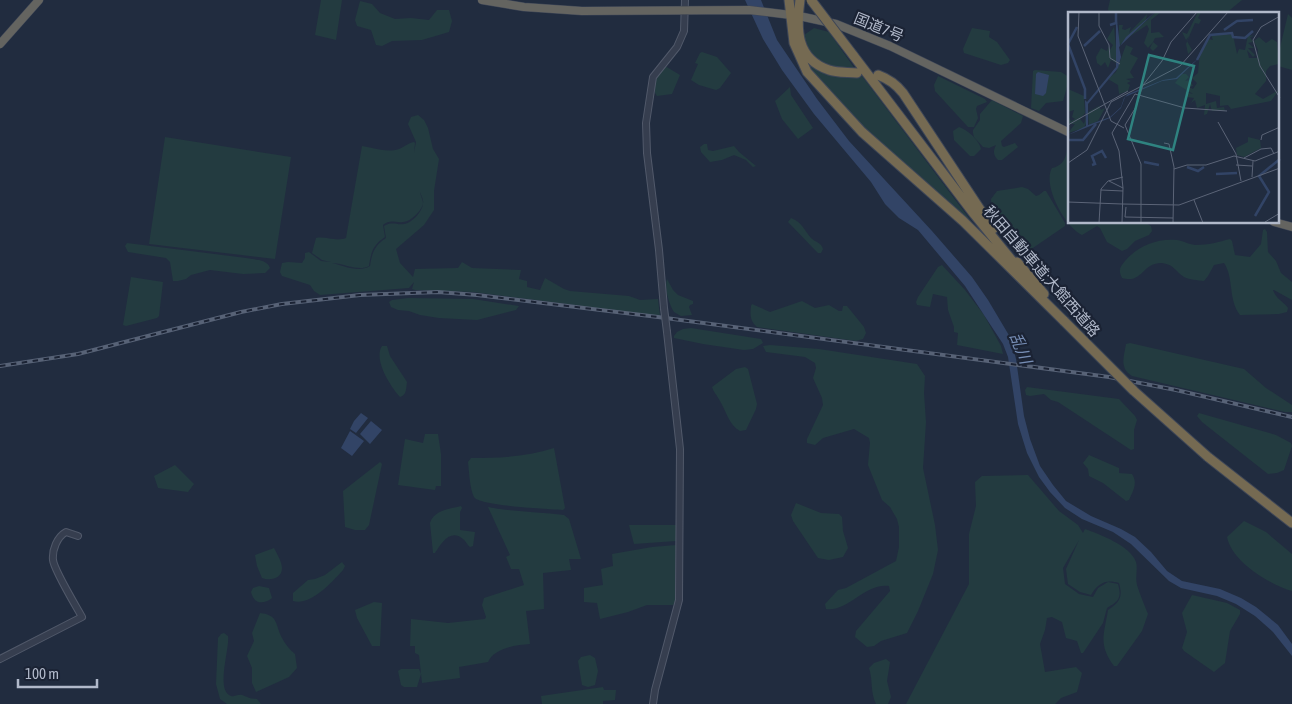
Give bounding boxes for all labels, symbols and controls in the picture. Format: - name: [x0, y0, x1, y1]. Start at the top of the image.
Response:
- street label: 国道7号: [852, 9, 906, 45]
- inset map: [1068, 12, 1280, 224]
- street label: 秋田自動車道;大館西道路: [981, 202, 1103, 340]
- water label: 乱川: [1007, 330, 1036, 368]
- scale bar: [18, 656, 96, 688]
- text: 100 m: [25, 665, 59, 682]

